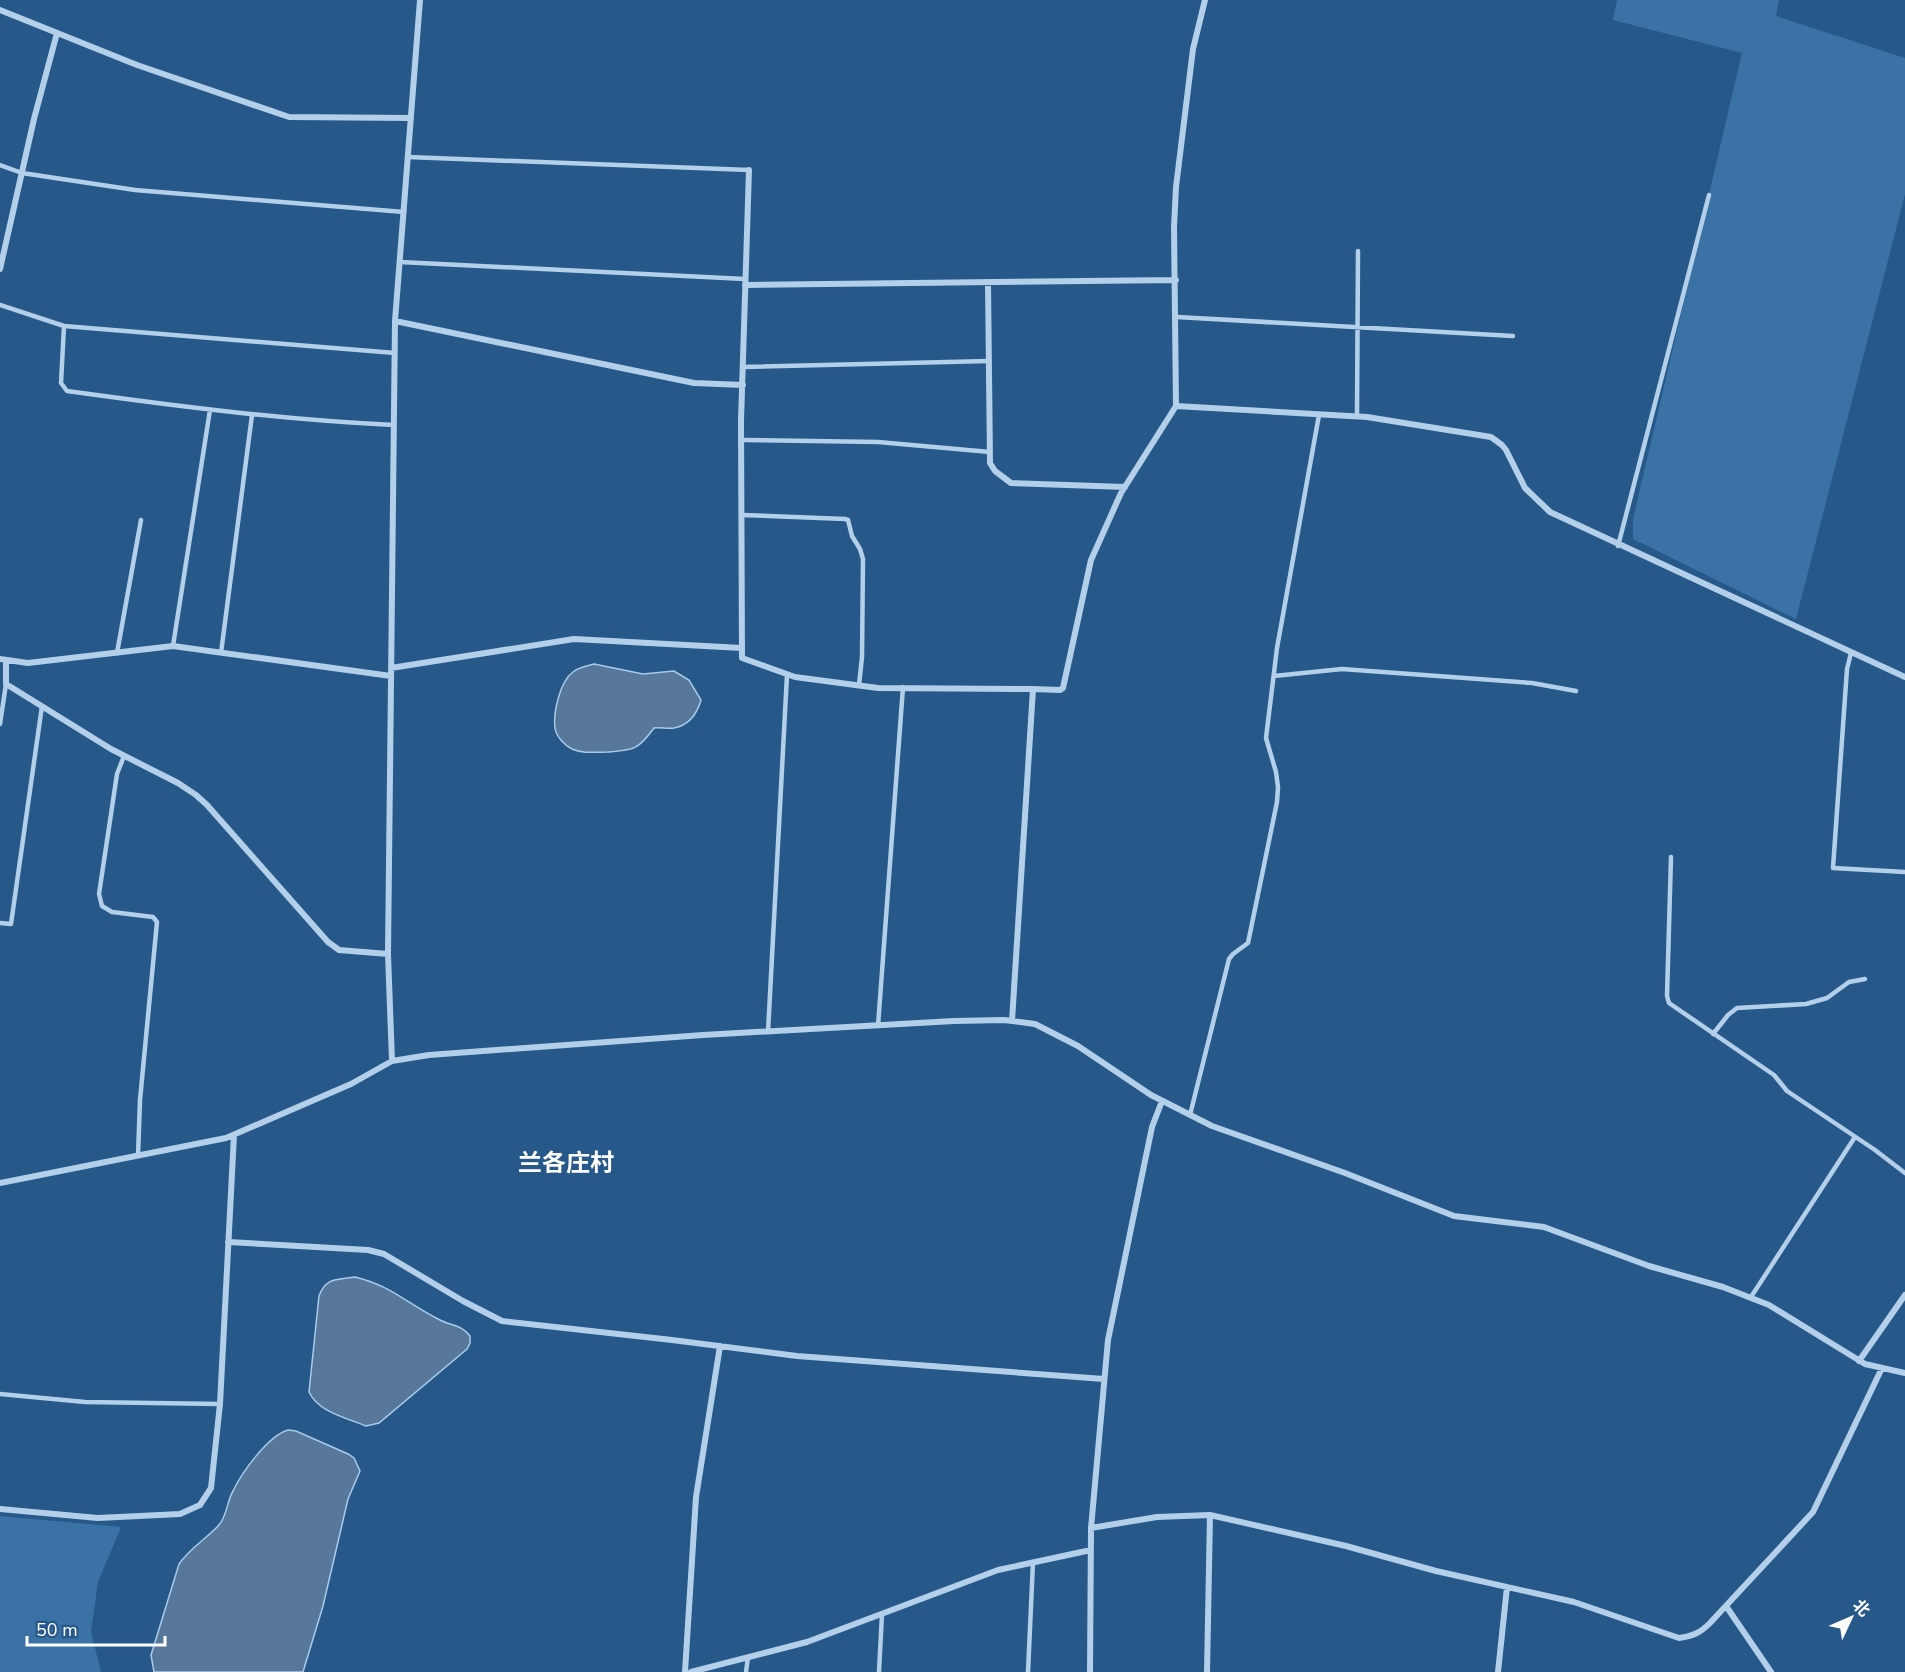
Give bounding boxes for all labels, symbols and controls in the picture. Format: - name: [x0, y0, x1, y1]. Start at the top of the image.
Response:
- district label: 兰各庄村: [518, 1147, 614, 1179]
- north arrow: [1821, 1588, 1881, 1648]
- text: 北: [1848, 1595, 1875, 1622]
- scale bar: [27, 1609, 165, 1647]
- text: 50 m: [36, 1618, 78, 1642]

